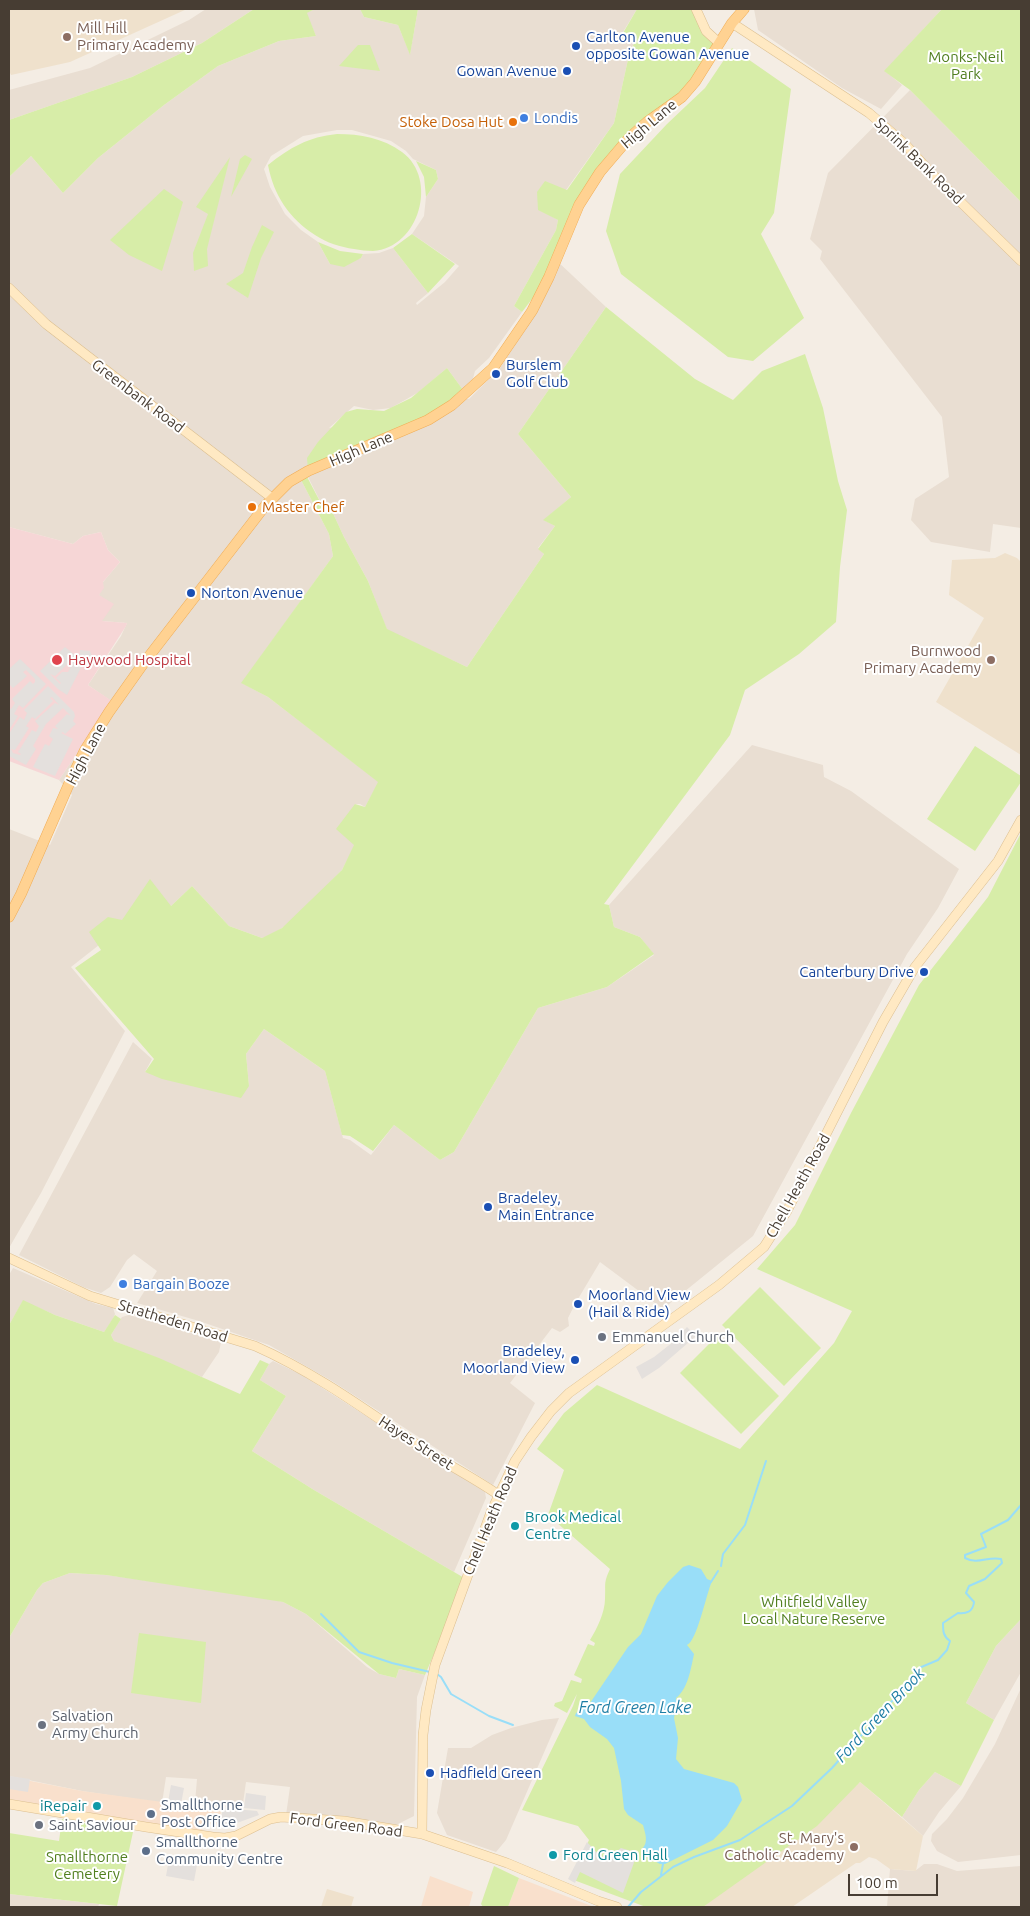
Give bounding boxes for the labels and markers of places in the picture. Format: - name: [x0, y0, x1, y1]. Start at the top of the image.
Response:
- place label: Mill Hill Primary Academy: [77, 19, 194, 54]
- place label: Carlton Avenue opposite Gowan Avenue: [586, 28, 749, 63]
- marker: Mill Hill Primary Academy: [61, 31, 73, 43]
- marker: Carlton Avenue opposite Gowan Avenue: [570, 40, 582, 52]
- place label: Gowan Avenue: [456, 62, 557, 80]
- marker: Gowan Avenue: [561, 65, 573, 77]
- place label: Londis: [534, 109, 578, 127]
- marker: Londis: [518, 112, 530, 124]
- place label: Stoke Dosa Hut: [400, 113, 503, 131]
- marker: Stoke Dosa Hut: [507, 116, 519, 128]
- place label: Burslem Golf Club: [506, 356, 568, 391]
- marker: Burslem Golf Club: [490, 368, 502, 380]
- place label: Master Chef: [262, 498, 344, 516]
- marker: Master Chef: [246, 501, 258, 513]
- place label: Norton Avenue: [201, 584, 303, 602]
- marker: Norton Avenue: [185, 587, 197, 599]
- place label: Burnwood Primary Academy: [864, 642, 981, 677]
- place label: Haywood Hospital: [68, 651, 191, 669]
- marker: Haywood Hospital: [50, 653, 64, 667]
- marker: Burnwood Primary Academy: [985, 654, 997, 666]
- place label: Canterbury Drive: [799, 963, 914, 981]
- marker: Canterbury Drive: [918, 966, 930, 978]
- place label: Bradeley, Main Entrance: [498, 1189, 594, 1224]
- marker: Bradeley, Main Entrance: [482, 1201, 494, 1213]
- place label: Bargain Booze: [133, 1275, 230, 1293]
- marker: Bargain Booze: [117, 1278, 129, 1290]
- place label: Moorland View (Hail & Ride): [588, 1286, 690, 1321]
- marker: Moorland View (Hail & Ride): [572, 1298, 584, 1310]
- place label: Emmanuel Church: [612, 1328, 734, 1346]
- marker: Emmanuel Church: [596, 1331, 608, 1343]
- place label: Bradeley, Moorland View: [463, 1342, 565, 1377]
- marker: Bradeley, Moorland View: [569, 1354, 581, 1366]
- place label: Brook Medical Centre: [525, 1508, 621, 1543]
- marker: Brook Medical Centre: [509, 1520, 521, 1532]
- place label: Salvation Army Church: [52, 1707, 139, 1742]
- marker: Salvation Army Church: [36, 1719, 48, 1731]
- place label: Hadfield Green: [440, 1764, 541, 1782]
- marker: Hadfield Green: [424, 1767, 436, 1779]
- place label: Smallthorne Post Office: [161, 1796, 243, 1831]
- place label: iRepair: [40, 1797, 87, 1815]
- marker: iRepair: [91, 1800, 103, 1812]
- marker: Smallthorne Post Office: [145, 1808, 157, 1820]
- place label: Saint Saviour: [49, 1816, 136, 1834]
- marker: Saint Saviour: [33, 1819, 45, 1831]
- place label: St. Mary's Catholic Academy: [724, 1829, 844, 1864]
- place label: Smallthorne Community Centre: [156, 1833, 283, 1868]
- marker: St. Mary's Catholic Academy: [848, 1841, 860, 1853]
- marker: Smallthorne Community Centre: [140, 1845, 152, 1857]
- place label: Ford Green Hall: [563, 1846, 668, 1864]
- marker: Ford Green Hall: [547, 1849, 559, 1861]

